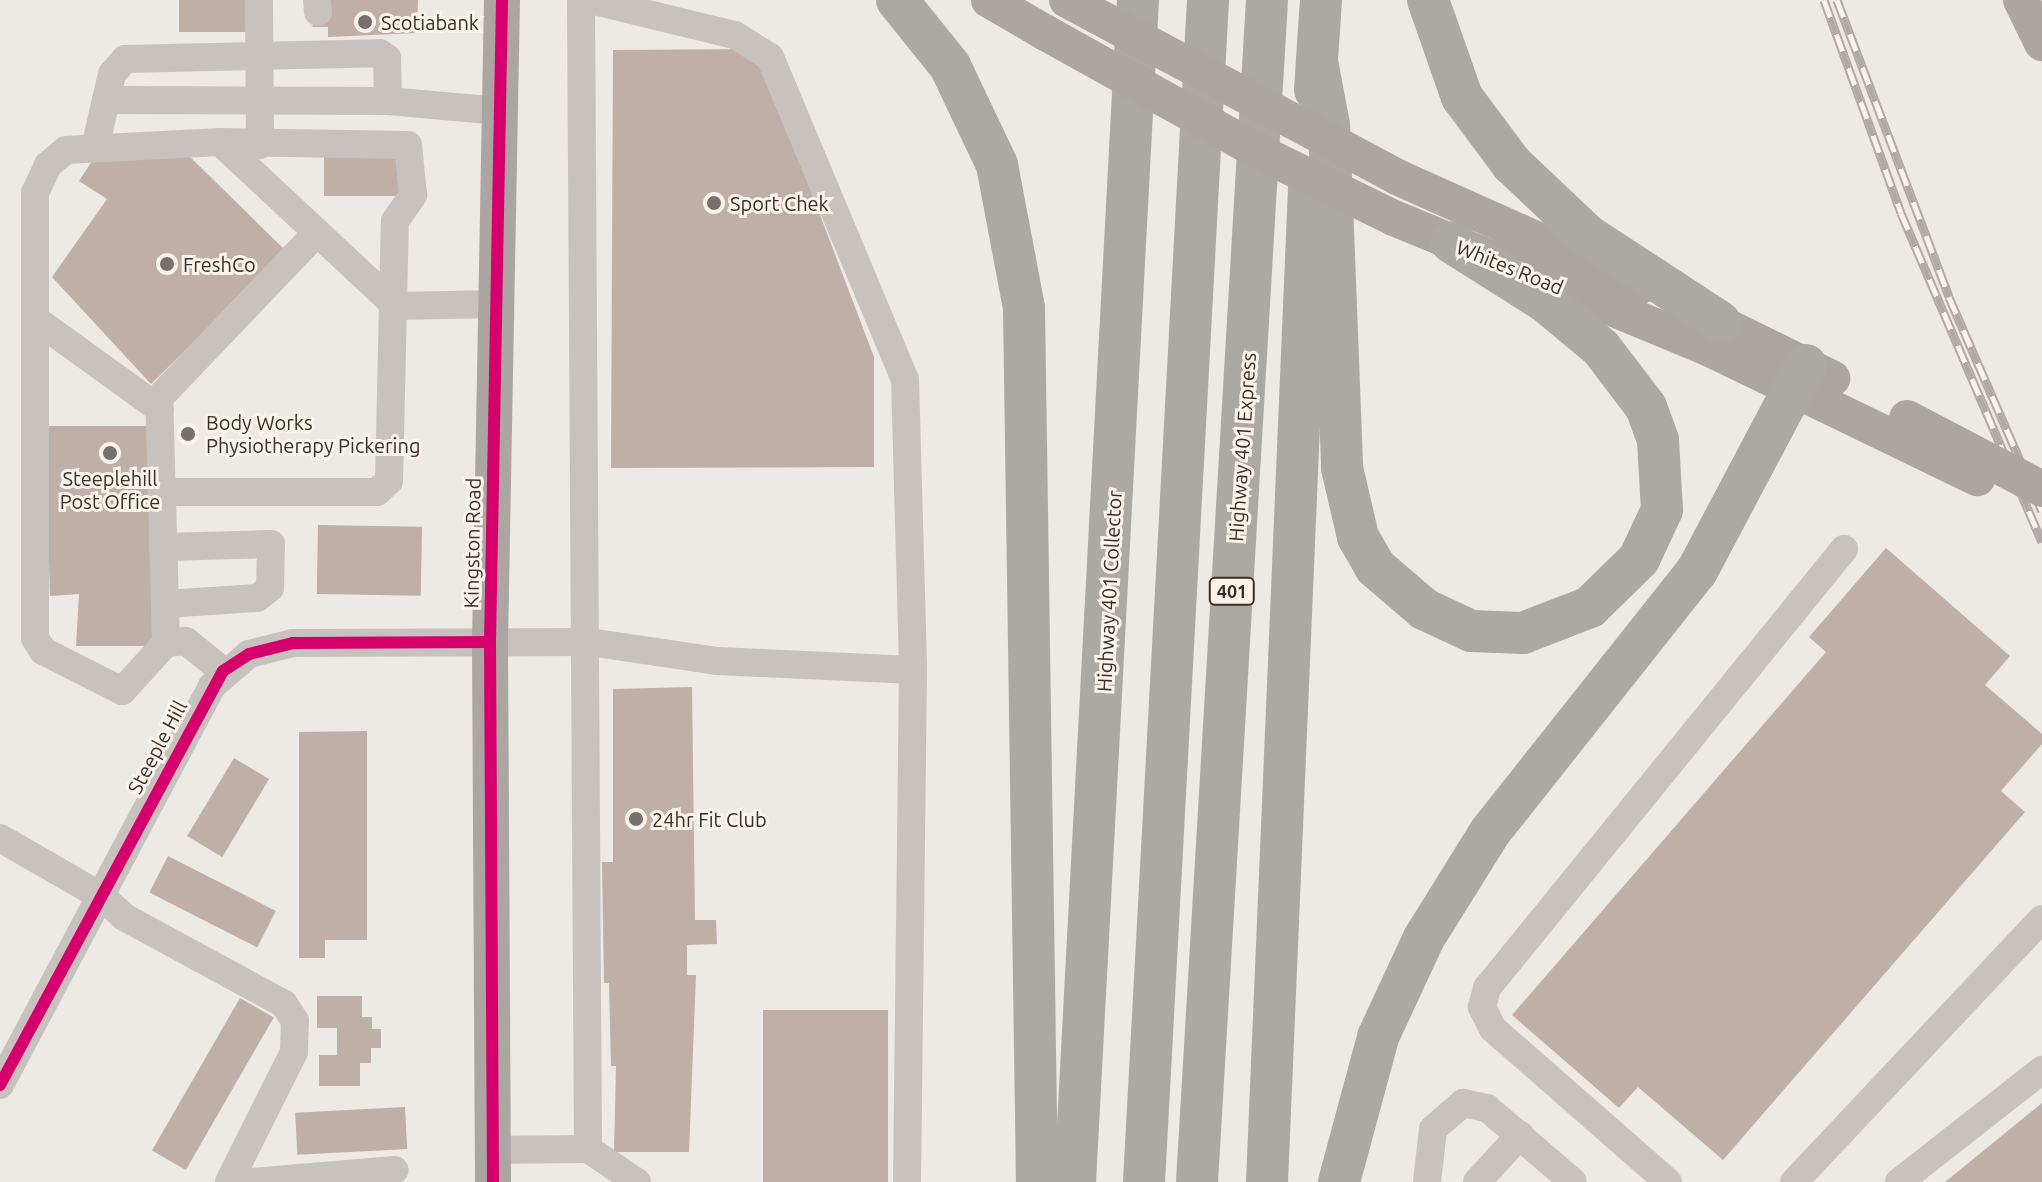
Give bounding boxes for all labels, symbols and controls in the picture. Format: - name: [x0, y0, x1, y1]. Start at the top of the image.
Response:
- place label: Scotiabank: [381, 10, 479, 34]
- marker: Scotiabank: [356, 13, 374, 31]
- place label: Sport Chek: [730, 191, 829, 215]
- marker: Sport Chek: [705, 194, 723, 212]
- street label: Whites Road: [1453, 235, 1567, 299]
- place label: FreshCo: [183, 252, 256, 276]
- marker: FreshCo: [158, 255, 176, 273]
- street label: Highway 401 Express: [1223, 352, 1261, 542]
- place label: Body Works Physiotherapy Pickering: [206, 410, 420, 457]
- marker: Body Works Physiotherapy Pickering: [177, 423, 199, 445]
- marker: Steeplehill Post Office: [101, 444, 119, 462]
- place label: Steeplehill Post Office: [60, 466, 160, 513]
- street label: Kingston Road: [459, 477, 485, 609]
- street label: Highway 401 Collector: [1092, 490, 1126, 692]
- road number: 401: [1208, 577, 1256, 605]
- street label: Steeple Hill: [122, 696, 192, 798]
- place label: 24hr Fit Club: [652, 807, 767, 831]
- marker: 24hr Fit Club: [627, 810, 645, 828]

